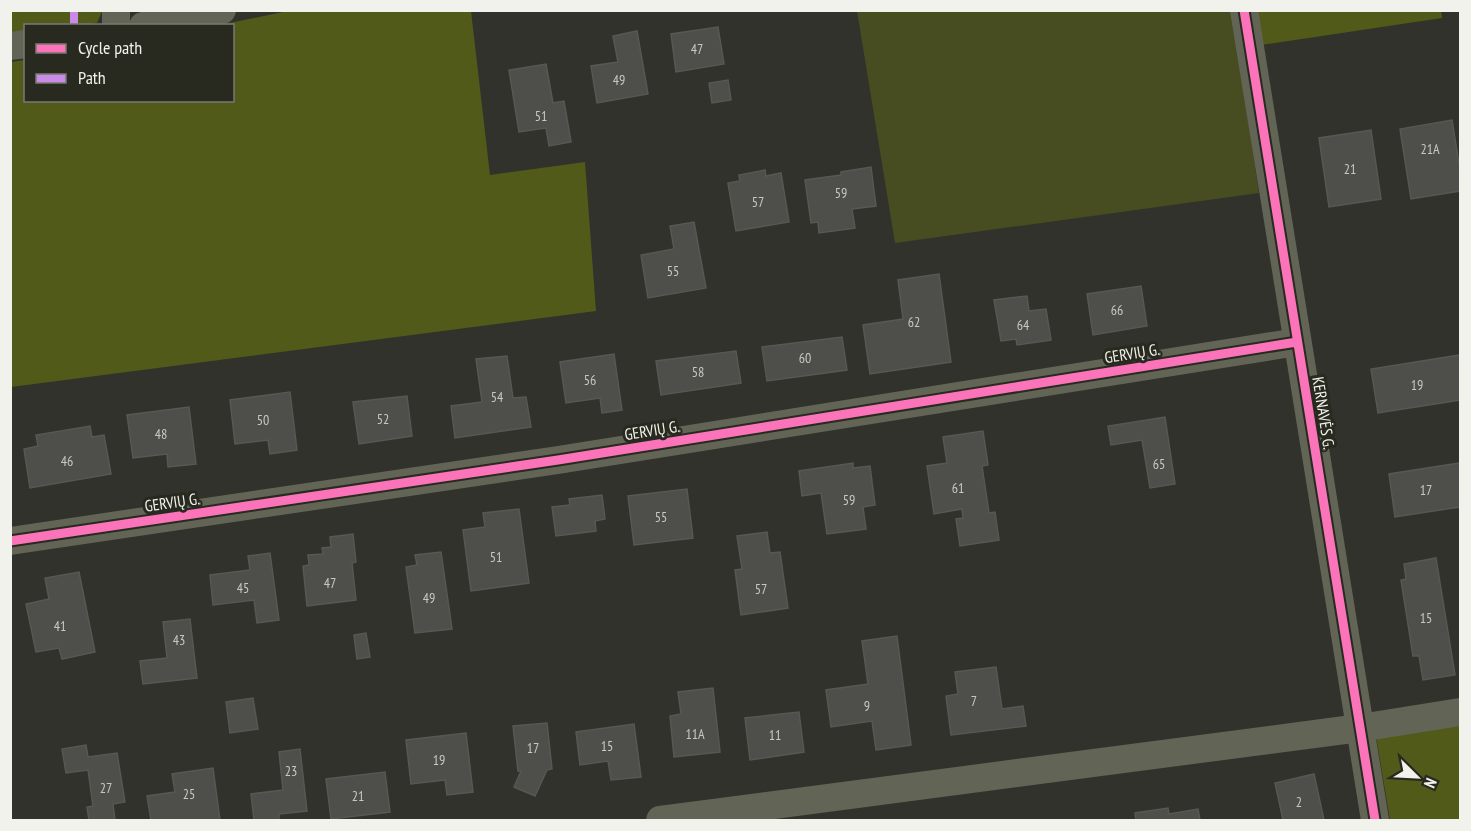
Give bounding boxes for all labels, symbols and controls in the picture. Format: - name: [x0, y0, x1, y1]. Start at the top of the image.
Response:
- legend: [24, 24, 234, 102]
- text: Cycle path: [78, 36, 142, 59]
- house number: 47: [691, 40, 703, 58]
- text: Path: [78, 66, 106, 89]
- house number: 49: [613, 71, 625, 89]
- house number: 51: [535, 107, 547, 125]
- house number: 21A: [1420, 140, 1440, 158]
- house number: 21: [1344, 160, 1356, 178]
- house number: 59: [835, 184, 847, 202]
- house number: 57: [752, 193, 764, 211]
- house number: 55: [667, 262, 679, 280]
- house number: 66: [1111, 301, 1123, 319]
- house number: 62: [908, 313, 920, 331]
- house number: 64: [1017, 316, 1030, 334]
- street label: GERVIŲ G.: [1103, 339, 1161, 367]
- house number: 60: [799, 349, 811, 367]
- house number: 58: [692, 363, 704, 381]
- house number: 56: [584, 371, 596, 389]
- street label: KERNAVĖS G.: [1308, 375, 1340, 451]
- house number: 19: [1411, 376, 1423, 394]
- house number: 54: [491, 388, 504, 406]
- house number: 52: [377, 410, 389, 428]
- house number: 50: [257, 411, 269, 429]
- street label: GERVIŲ G.: [623, 416, 681, 444]
- house number: 48: [155, 425, 167, 443]
- house number: 46: [61, 452, 73, 470]
- house number: 65: [1153, 455, 1165, 473]
- house number: 61: [952, 479, 964, 497]
- house number: 17: [1420, 481, 1432, 499]
- street label: GERVIŲ G.: [143, 488, 201, 516]
- house number: 59: [843, 491, 855, 509]
- house number: 55: [655, 508, 667, 526]
- house number: 51: [490, 548, 502, 566]
- house number: 47: [324, 574, 336, 592]
- house number: 45: [237, 579, 249, 597]
- house number: 57: [755, 580, 767, 598]
- house number: 49: [423, 589, 435, 607]
- house number: 15: [1420, 609, 1432, 627]
- house number: 41: [54, 617, 66, 635]
- house number: 43: [173, 631, 185, 649]
- house number: 7: [971, 692, 977, 710]
- house number: 9: [864, 697, 870, 715]
- house number: 11A: [685, 725, 705, 743]
- house number: 11: [769, 726, 781, 744]
- house number: 15: [601, 737, 613, 755]
- house number: 17: [527, 739, 539, 757]
- north arrow: [1387, 747, 1447, 807]
- house number: 19: [433, 751, 445, 769]
- house number: 23: [285, 762, 297, 780]
- text: N: [1420, 775, 1442, 791]
- house number: 27: [100, 779, 112, 797]
- house number: 25: [183, 785, 195, 803]
- house number: 21: [352, 787, 364, 805]
- house number: 2: [1296, 793, 1302, 811]

